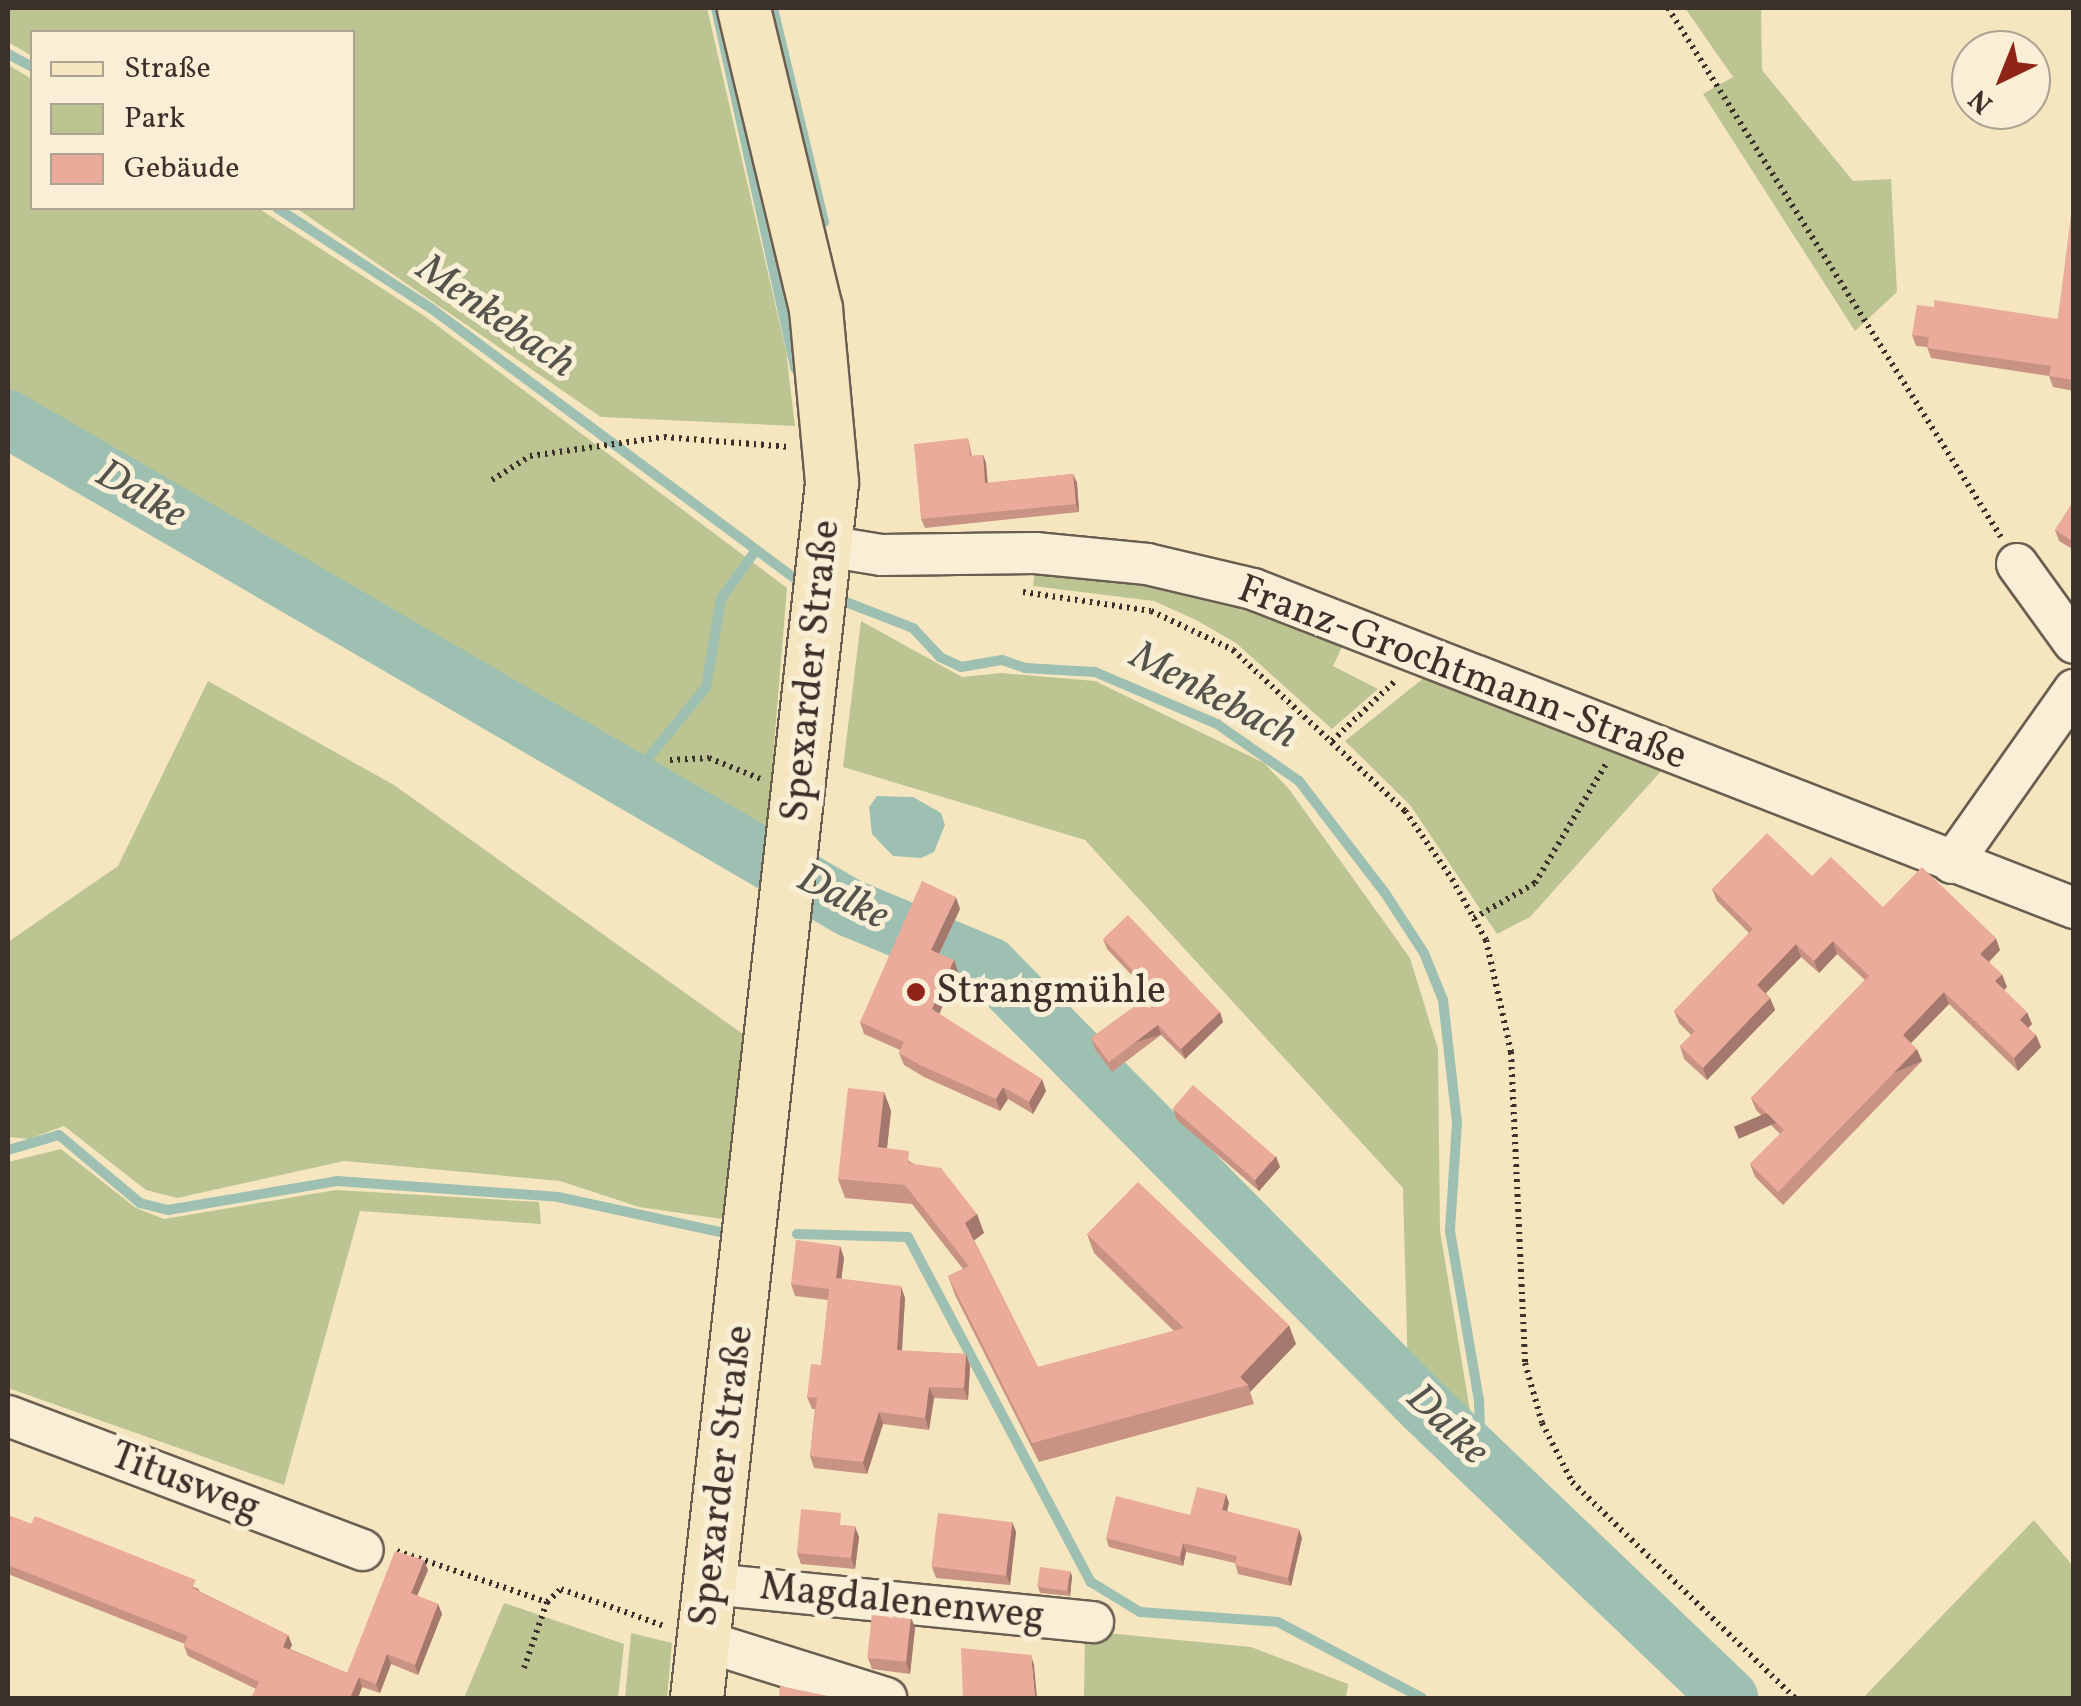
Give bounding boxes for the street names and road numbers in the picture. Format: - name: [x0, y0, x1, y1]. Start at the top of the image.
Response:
- street label: Spexarder Straße: [772, 518, 852, 824]
- street label: Franz-Grochtmann-Straße: [1231, 566, 1693, 782]
- street label: Spexarder Straße: [681, 1322, 765, 1630]
- street label: Titusweg: [103, 1433, 267, 1533]
- street label: Magdalenenweg: [757, 1564, 1047, 1642]

